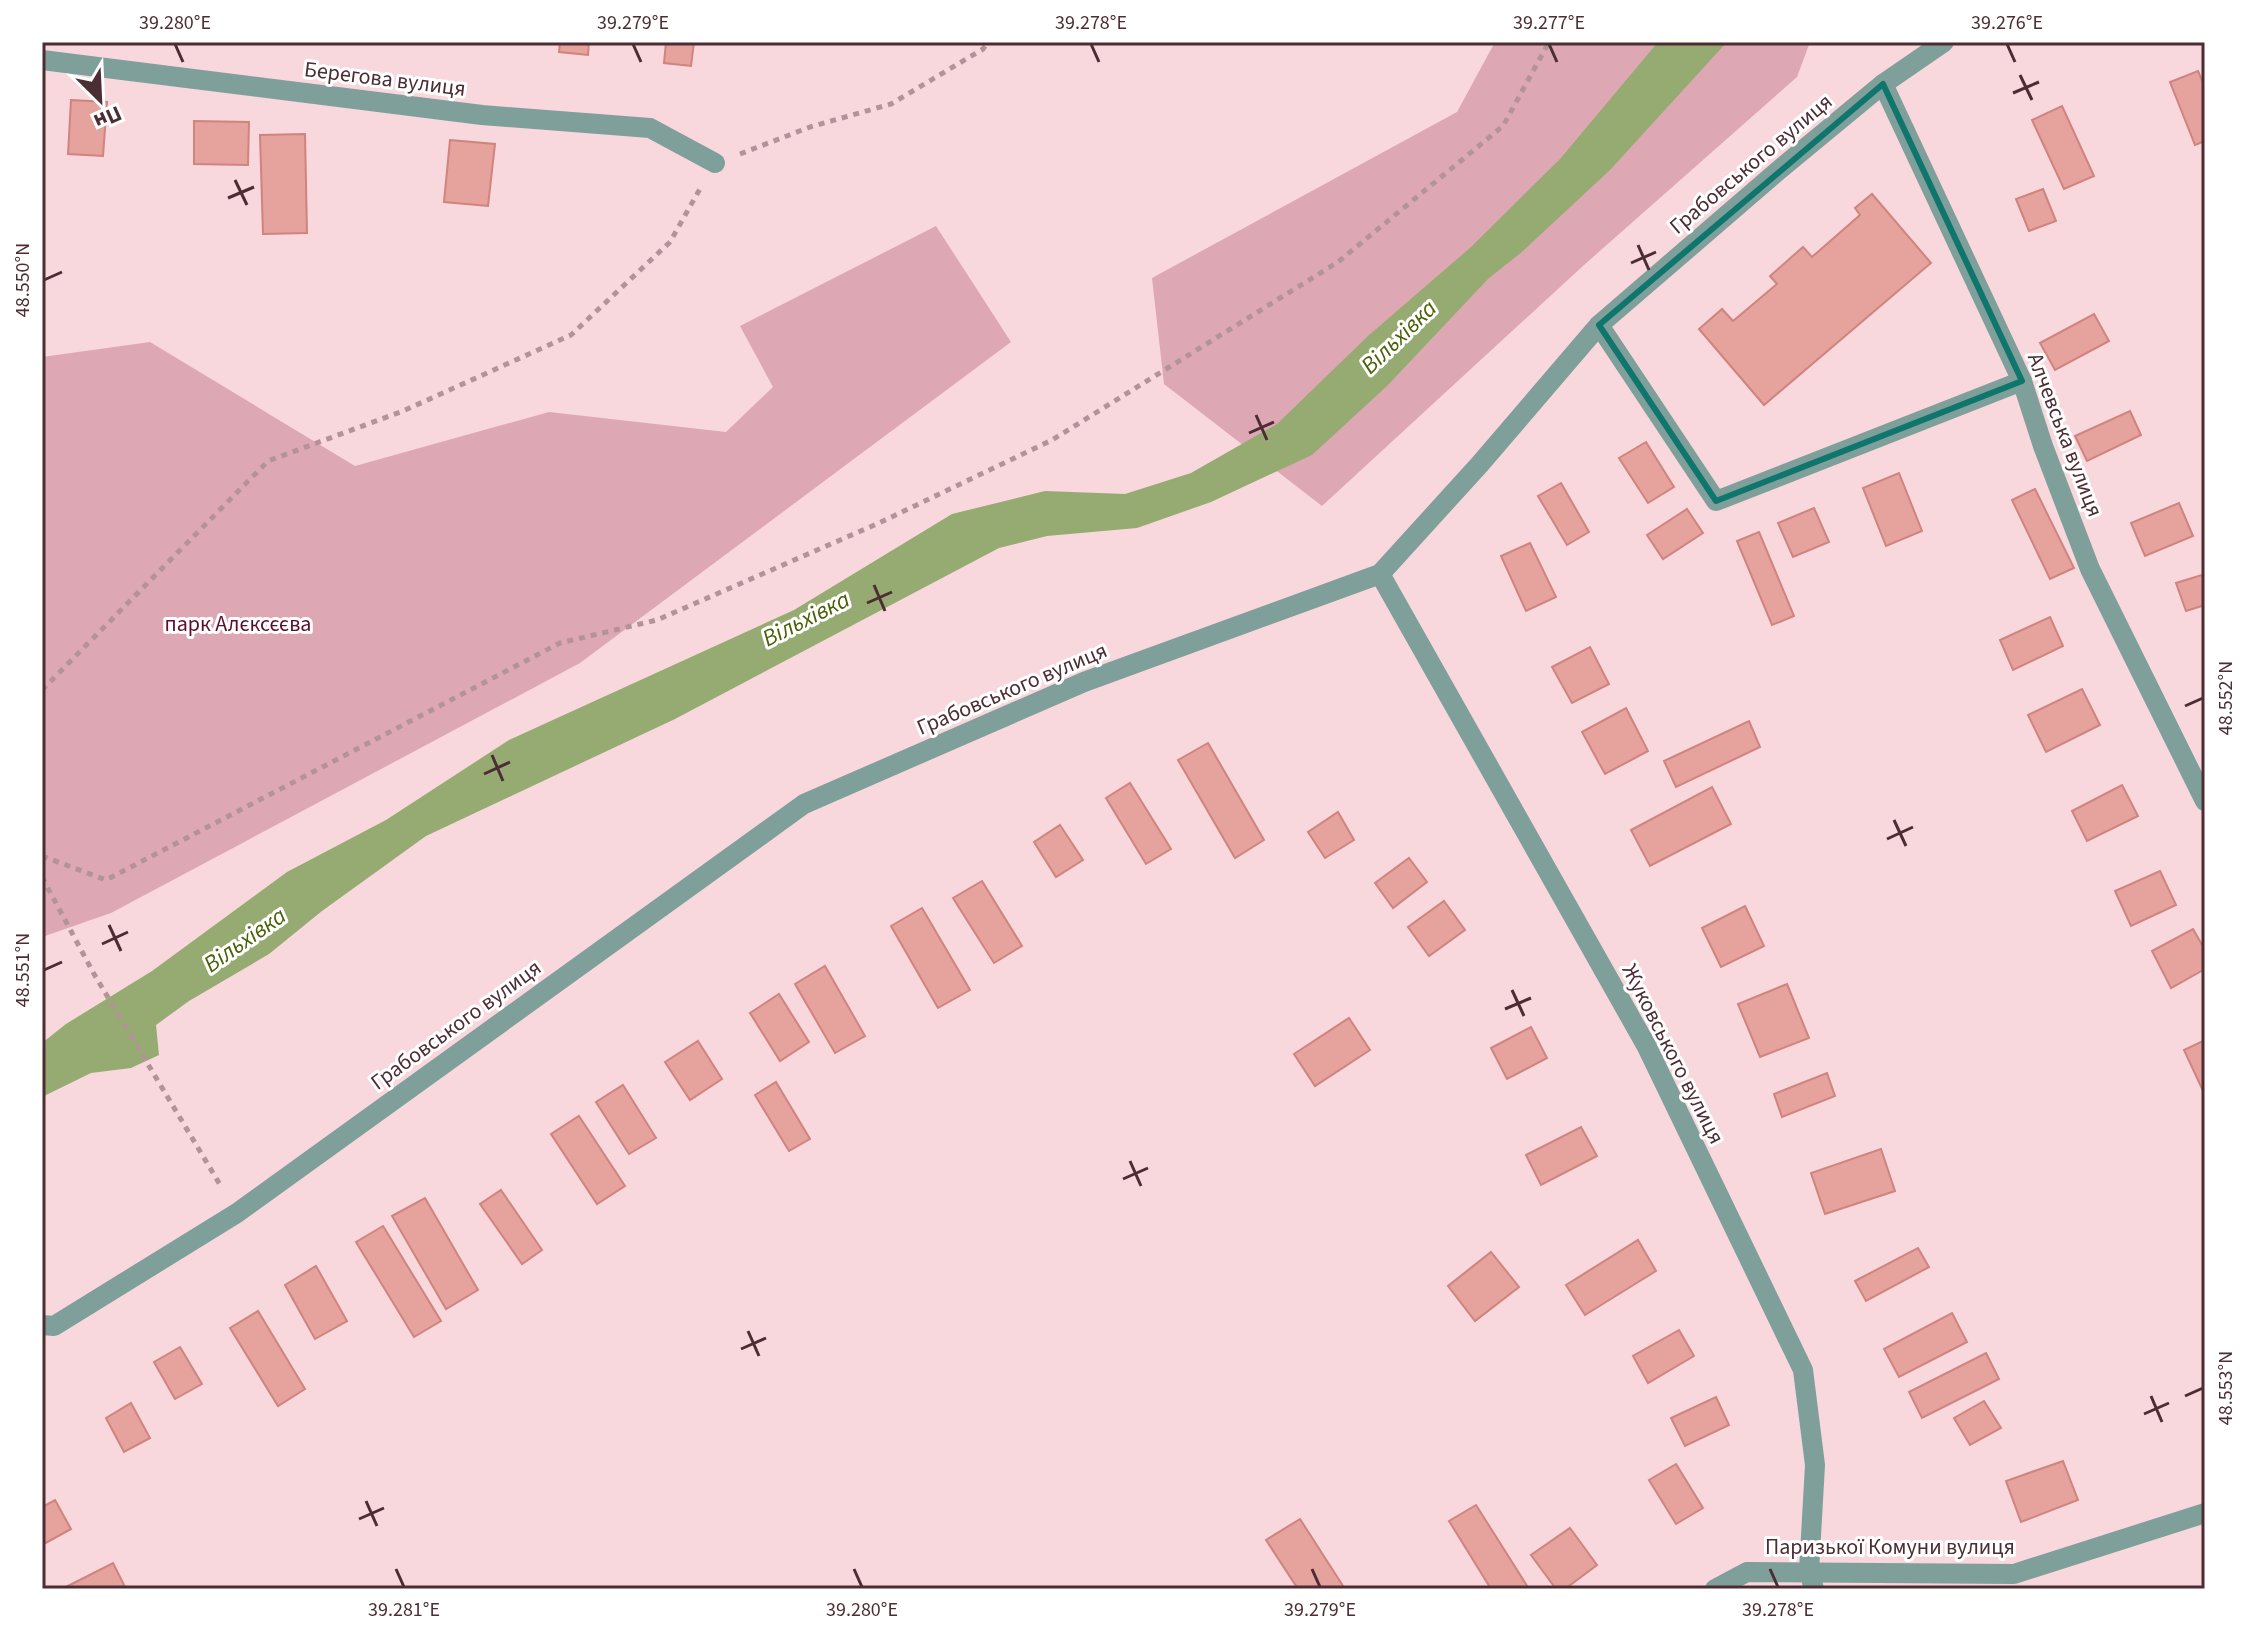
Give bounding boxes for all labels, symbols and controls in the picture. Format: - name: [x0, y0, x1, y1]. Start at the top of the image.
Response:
- text: 39.280°E: [139, 9, 211, 37]
- text: 39.279°E: [597, 9, 669, 37]
- text: 39.278°E: [1055, 9, 1127, 37]
- text: 39.277°E: [1513, 9, 1585, 37]
- text: 39.276°E: [1971, 9, 2043, 37]
- street label: Берегова вулиця: [302, 53, 468, 105]
- north arrow: [60, 60, 140, 140]
- street label: Грабовського вулиця: [1662, 86, 1840, 242]
- text: Пн: [89, 97, 127, 138]
- text: 48.550°N: [9, 243, 37, 317]
- water label: Вільхівка: [1353, 292, 1445, 382]
- street label: Алчевська вулиця: [2019, 348, 2111, 522]
- water label: Вільхівка: [756, 582, 856, 656]
- park label: парк Алєксєєва: [165, 608, 311, 640]
- street label: Грабовського вулиця: [912, 634, 1112, 744]
- text: 48.552°N: [2212, 661, 2240, 735]
- water label: Вільхівка: [196, 899, 294, 981]
- text: 48.551°N: [9, 933, 37, 1007]
- street label: Грабовського вулиця: [364, 952, 548, 1098]
- street label: Жуковського вулиця: [1614, 958, 1732, 1150]
- text: 48.553°N: [2212, 1351, 2240, 1425]
- street label: Паризької Комуни вулиця: [1765, 1531, 2015, 1563]
- text: 39.281°E: [368, 1596, 440, 1624]
- text: 39.280°E: [826, 1596, 898, 1624]
- text: 39.279°E: [1284, 1596, 1356, 1624]
- text: 39.278°E: [1742, 1596, 1814, 1624]

